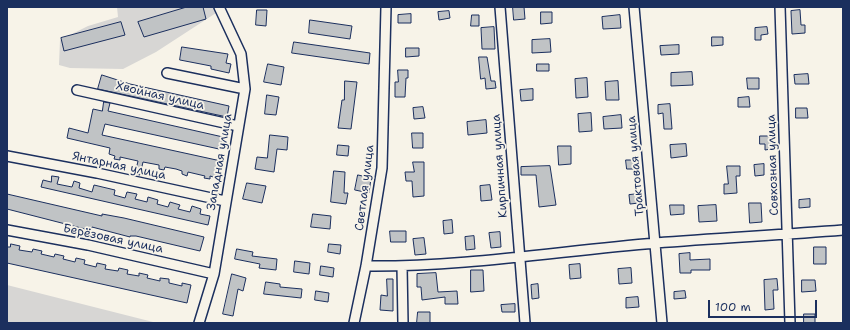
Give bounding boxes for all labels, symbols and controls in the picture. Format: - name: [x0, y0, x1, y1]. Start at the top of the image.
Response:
- street label: Хвойная улица: [114, 79, 206, 113]
- street label: Западная улица: [204, 112, 236, 212]
- street label: Кирпичная улица: [489, 114, 511, 218]
- street label: Совхозная улица: [764, 114, 782, 216]
- street label: Трактовая улица: [624, 115, 648, 217]
- street label: Светлая улица: [353, 144, 377, 232]
- street label: Янтарная улица: [71, 149, 167, 183]
- street label: Берёзовая улица: [62, 221, 164, 257]
- scale bar: [710, 292, 819, 318]
- text: 100 m: [715, 299, 751, 315]

